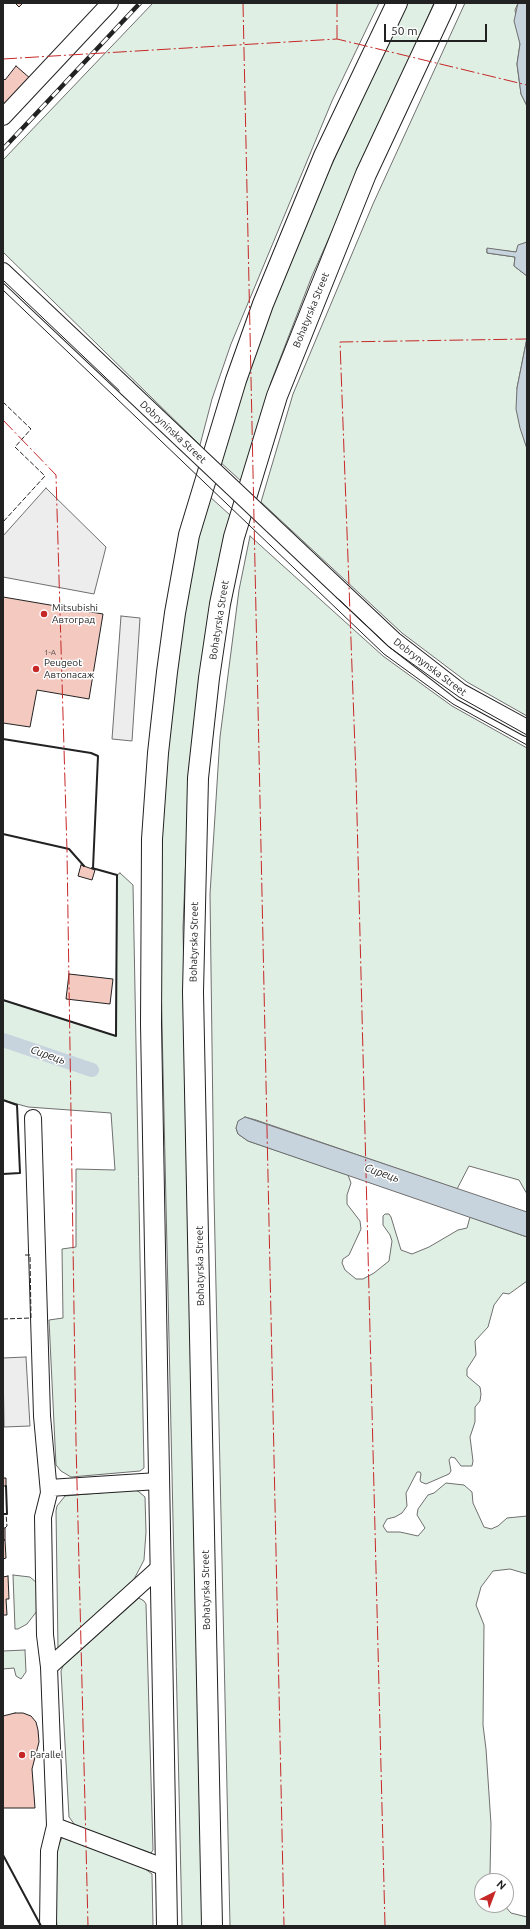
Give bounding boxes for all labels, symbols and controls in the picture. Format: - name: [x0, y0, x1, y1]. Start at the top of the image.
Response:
- scale bar: [386, 16, 489, 42]
- text: 50 m: [391, 24, 418, 37]
- street label: Bohatyrska Street: [290, 271, 332, 349]
- street label: Dobryninska Street: [137, 398, 209, 466]
- street label: Bohatyrska Street: [207, 579, 231, 661]
- place label: Mitsubishi Автоград: [52, 602, 98, 626]
- marker: Mitsubishi Автоград: [39, 609, 49, 619]
- street label: Dobrynynska Street: [391, 636, 469, 698]
- house number: 1-А: [44, 647, 56, 657]
- place label: Peugeot Автопасаж: [44, 657, 94, 680]
- marker: Peugeot Автопасаж: [31, 664, 41, 674]
- street label: Bohatyrska Street: [187, 902, 201, 982]
- water label: Сирець: [29, 1043, 67, 1067]
- water label: Сирець: [363, 1161, 401, 1185]
- street label: Bohatyrska Street: [193, 1226, 207, 1306]
- street label: Bohatyrska Street: [199, 1550, 213, 1630]
- place label: Parallel: [30, 1749, 63, 1761]
- marker: Parallel: [17, 1750, 27, 1760]
- north arrow: [474, 1873, 514, 1913]
- text: N: [494, 1878, 508, 1892]

